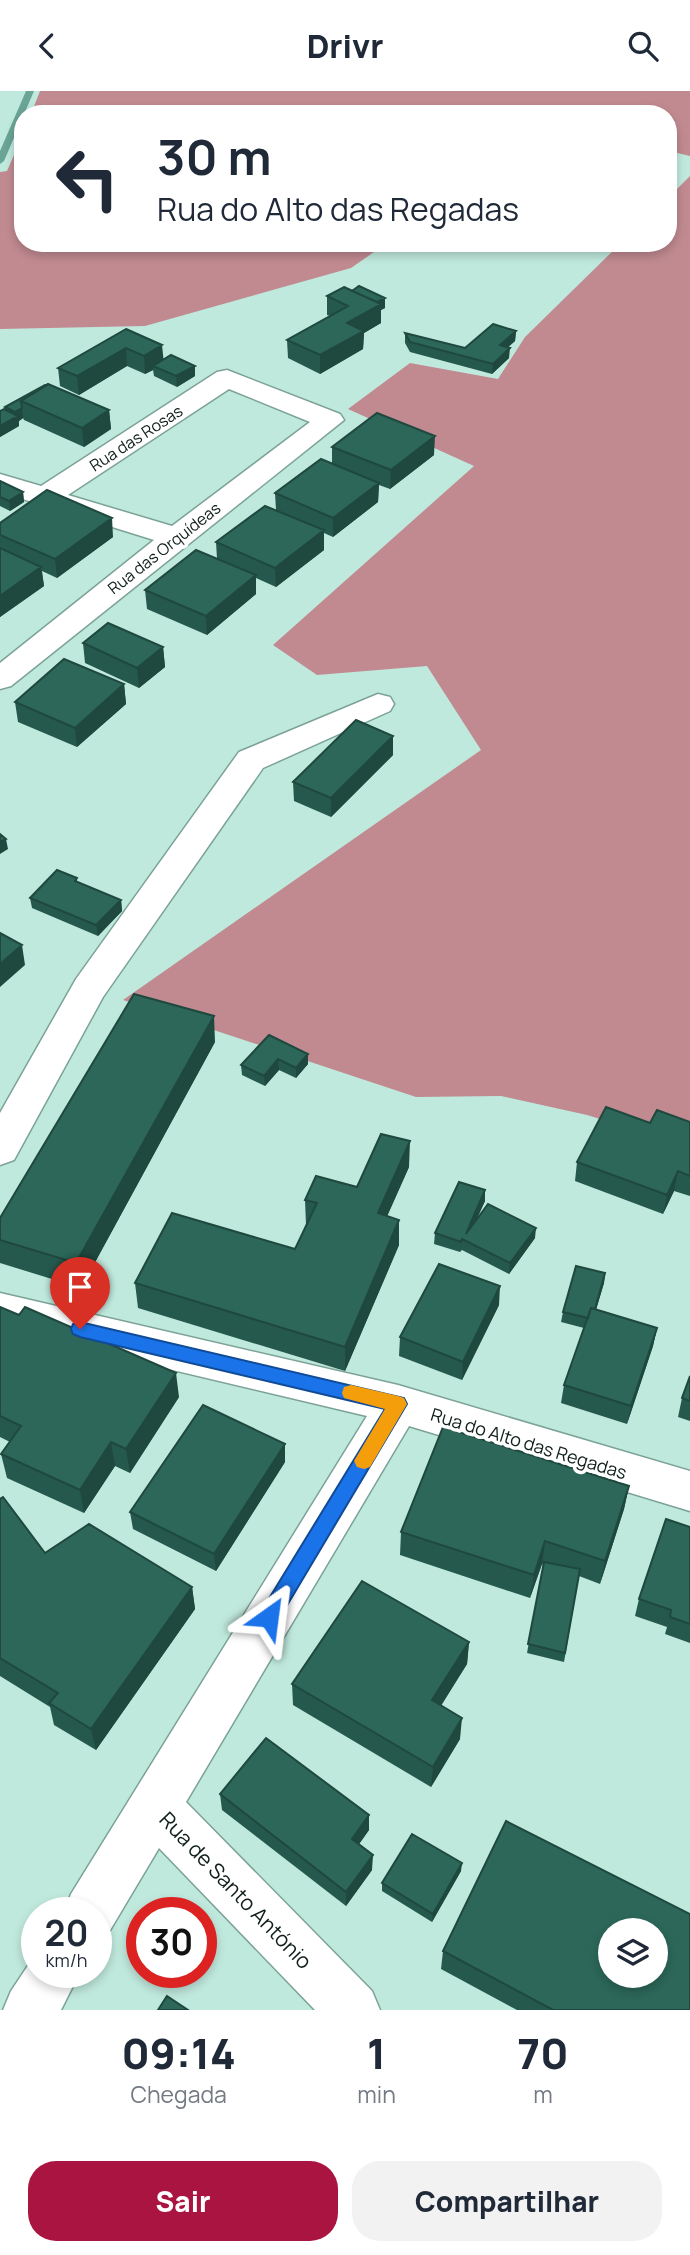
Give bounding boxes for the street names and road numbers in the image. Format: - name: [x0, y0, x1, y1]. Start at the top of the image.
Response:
- street label: Rua das Rosas: [85, 400, 187, 476]
- street label: Rua das Orquídeas: [103, 497, 225, 599]
- street label: Rua do Alto das Regadas: [428, 1402, 630, 1484]
- street label: Rua de Santo António: [154, 1805, 318, 1975]

